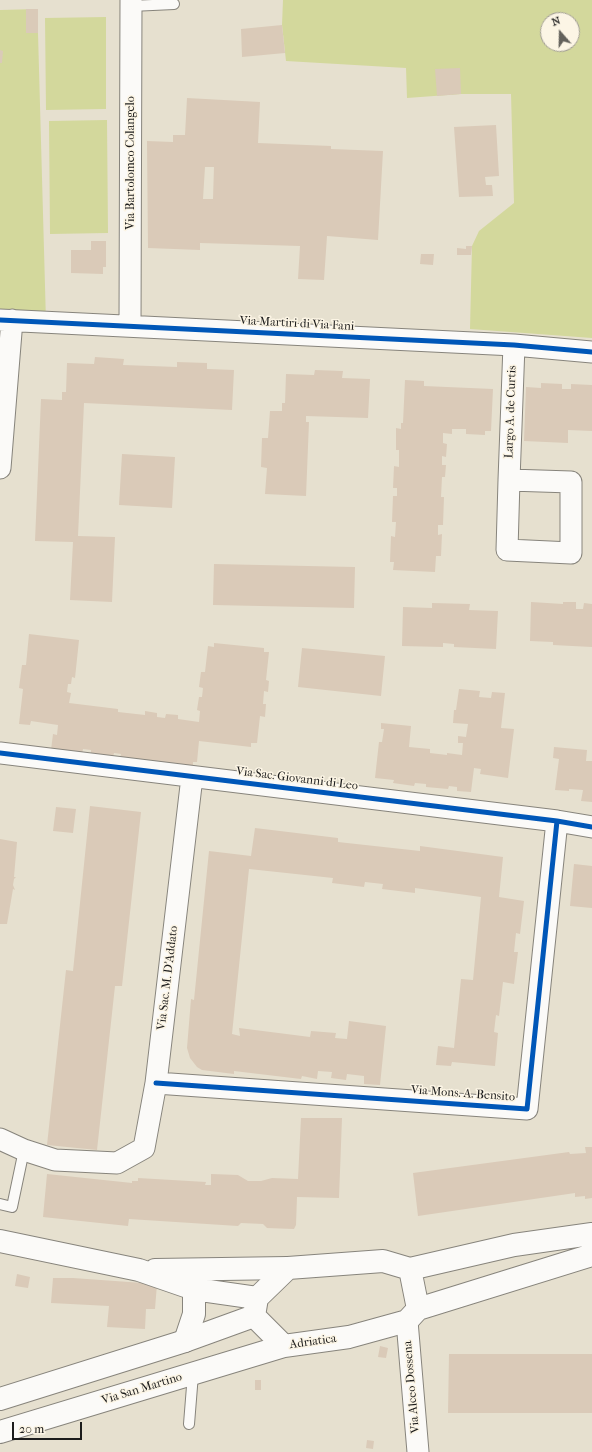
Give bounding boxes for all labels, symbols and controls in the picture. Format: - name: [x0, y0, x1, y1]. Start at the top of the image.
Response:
- north arrow: [540, 12, 580, 52]
- text: N: [550, 14, 562, 29]
- street label: Via Bartolomeo Colangelo: [124, 96, 138, 230]
- street label: Via Martiri di Via Fani: [239, 314, 355, 334]
- street label: Largo A. de Curtis: [502, 365, 520, 459]
- street label: Via Sac. Giovanni di Leo: [235, 764, 359, 794]
- street label: Via Sac. M. D'Addato: [154, 925, 182, 1031]
- street label: Via Mons. A. Bensito: [410, 1083, 516, 1105]
- street label: Adriatica: [289, 1332, 337, 1352]
- street label: Via Alceo Dossena: [401, 1340, 423, 1434]
- street label: Via San Martino: [100, 1370, 184, 1408]
- scale bar: [14, 1414, 84, 1440]
- text: 20 m: [19, 1422, 44, 1436]

